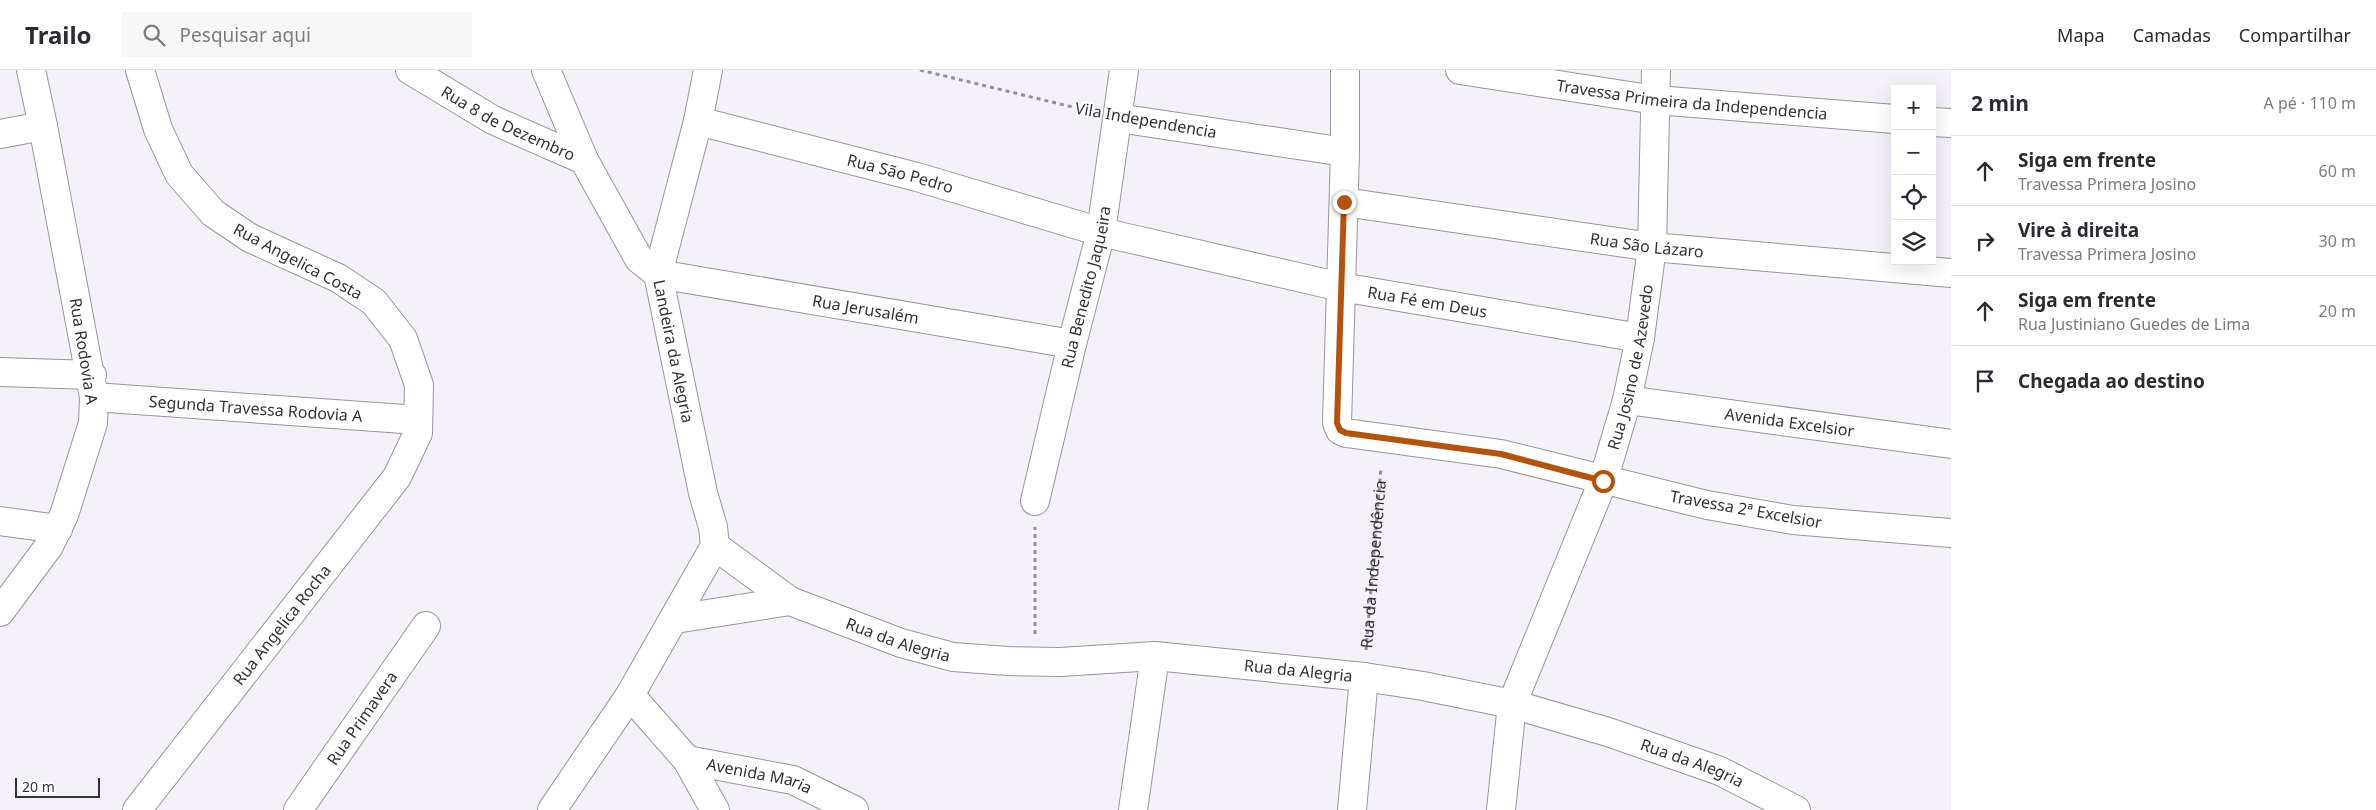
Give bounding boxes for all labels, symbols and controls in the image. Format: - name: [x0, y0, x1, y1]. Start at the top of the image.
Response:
- search box: [122, 12, 472, 57]
- text: Trailo: [25, 18, 92, 51]
- icon: search: [140, 21, 168, 49]
- text: Pesquisar aqui: [180, 22, 311, 48]
- text: Mapa: [2057, 23, 2105, 47]
- text: Camadas: [2133, 23, 2211, 47]
- text: Compartilhar: [2239, 23, 2351, 47]
- street label: Travessa Primeira da Independencia: [1555, 74, 1828, 125]
- street label: Rua 8 de Dezembro: [437, 80, 579, 166]
- map controls: [1891, 85, 1936, 265]
- button: +: [1891, 85, 1936, 130]
- text: 2 min: [1971, 89, 2029, 117]
- text: A pé · 110 m: [2264, 92, 2356, 114]
- street label: Vila Independencia: [1073, 97, 1219, 143]
- button: −: [1891, 130, 1936, 175]
- text: Siga em frente: [2018, 147, 2156, 173]
- street label: Rua São Pedro: [845, 149, 956, 198]
- icon: ahead: [1971, 157, 1999, 185]
- text: 60 m: [2319, 160, 2356, 182]
- text: Travessa Primera Josino: [2018, 173, 2196, 195]
- button: locate: [1891, 175, 1936, 220]
- route end: [1333, 191, 1356, 214]
- street label: Rua Benedito Jaqueira: [1056, 204, 1116, 370]
- text: Vire à direita: [2018, 217, 2139, 243]
- street label: Rua Angelica Costa: [230, 218, 366, 304]
- button: layers: [1891, 220, 1936, 265]
- street label: Rua São Lázaro: [1589, 227, 1705, 262]
- icon: right: [1971, 227, 1999, 255]
- text: 30 m: [2319, 230, 2356, 252]
- text: Travessa Primera Josino: [2018, 243, 2196, 265]
- street label: Landeira da Alegria: [648, 278, 699, 425]
- street label: Rua Fé em Deus: [1366, 281, 1489, 323]
- street label: Rua Josino de Azevedo: [1602, 283, 1658, 452]
- text: Siga em frente: [2018, 287, 2156, 313]
- street label: Rua Jerusalém: [811, 289, 921, 329]
- street label: Rua Rodovia A: [65, 296, 103, 407]
- icon: ahead: [1971, 297, 1999, 325]
- text: 20 m: [2319, 300, 2356, 322]
- text: Rua Justiniano Guedes de Lima: [2018, 313, 2250, 335]
- icon: arrive: [1971, 367, 1999, 395]
- text: Chegada ao destino: [2018, 368, 2205, 394]
- street label: Segunda Travessa Rodovia A: [148, 390, 364, 427]
- street label: Avenida Excelsior: [1723, 402, 1856, 442]
- route start: [1592, 470, 1615, 493]
- street label: Rua da Independência: [1355, 479, 1391, 649]
- street label: Travessa 2ª Excelsior: [1668, 485, 1824, 533]
- street label: Rua Angelica Rocha: [228, 560, 336, 690]
- street label: Rua da Alegria: [843, 612, 953, 667]
- street label: Rua da Alegria: [1243, 654, 1354, 687]
- street label: Rua Primavera: [322, 667, 402, 769]
- street label: Rua da Alegria: [1638, 733, 1748, 792]
- street label: Avenida Maria: [705, 753, 816, 799]
- scale bar: [15, 775, 100, 798]
- text: 20 m: [22, 777, 55, 796]

